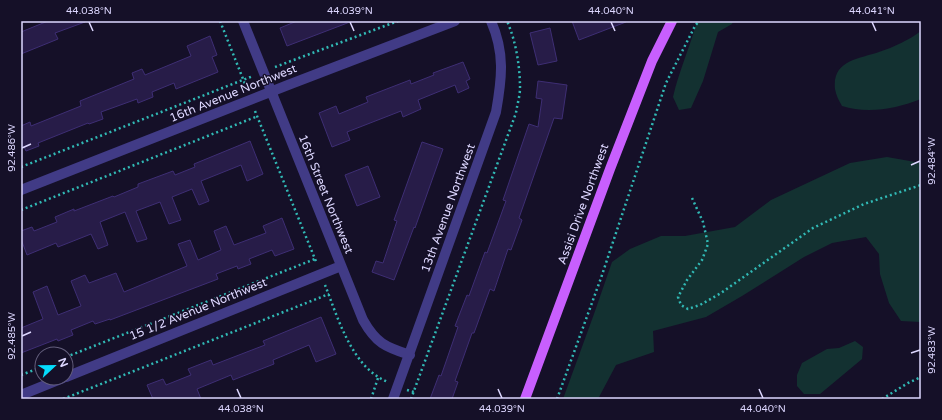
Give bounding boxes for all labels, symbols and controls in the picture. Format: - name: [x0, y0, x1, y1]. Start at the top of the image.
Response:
- text: 44.038°N: [66, 5, 112, 17]
- text: 44.039°N: [327, 5, 373, 17]
- text: 44.040°N: [588, 5, 634, 17]
- text: 44.041°N: [849, 5, 895, 17]
- street label: 16th Avenue Northwest: [167, 61, 299, 125]
- text: 92.486°W: [6, 124, 18, 172]
- street label: 16th Street Northwest: [296, 132, 356, 256]
- text: 92.484°W: [926, 137, 938, 185]
- street label: 13th Avenue Northwest: [418, 141, 478, 274]
- street label: Assisi Drive Northwest: [555, 141, 612, 266]
- street label: 15 1/2 Avenue Northwest: [127, 275, 269, 343]
- text: 92.485°W: [6, 312, 18, 360]
- text: 92.483°W: [926, 326, 938, 374]
- north arrow: [34, 346, 74, 386]
- text: N: [55, 356, 70, 369]
- text: 44.038°N: [218, 403, 264, 415]
- text: 44.039°N: [479, 403, 525, 415]
- text: 44.040°N: [740, 403, 786, 415]

